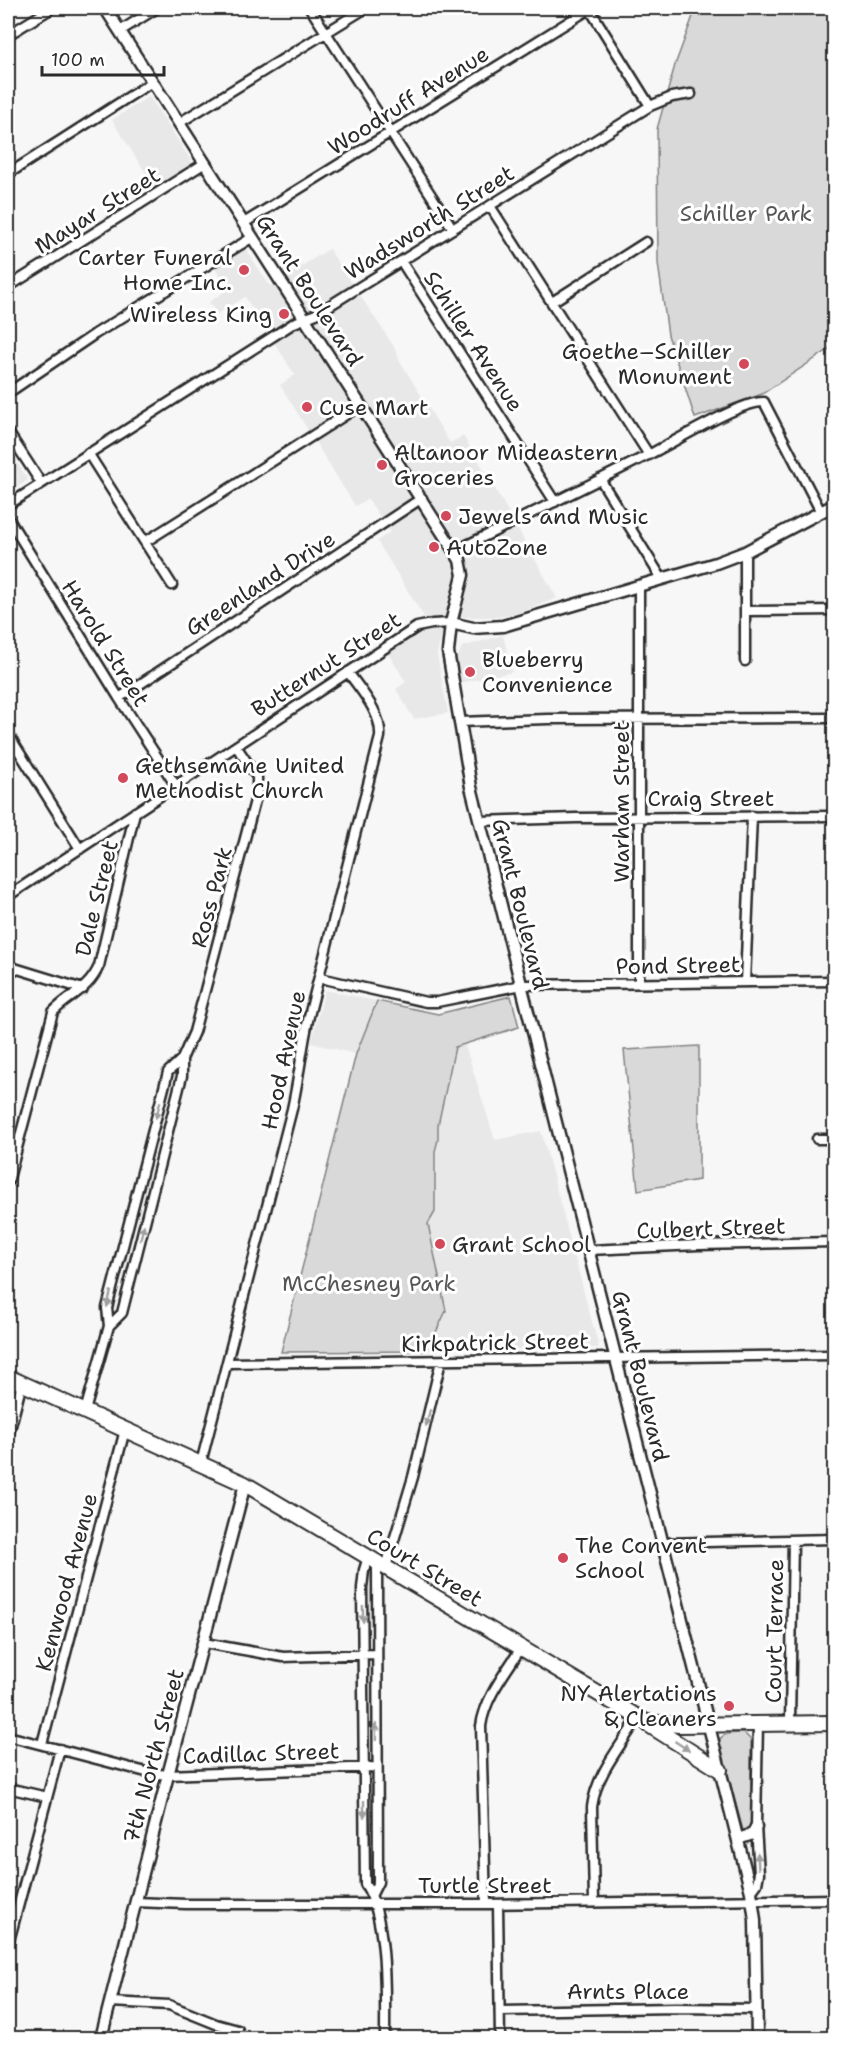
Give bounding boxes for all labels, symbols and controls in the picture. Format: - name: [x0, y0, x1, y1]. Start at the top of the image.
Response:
- scale bar: [42, 39, 164, 77]
- street label: Woodruff Avenue: [322, 39, 494, 162]
- text: 100 m: [51, 48, 105, 72]
- street label: Wadsworth Street: [339, 158, 520, 286]
- street label: Mayar Street: [29, 160, 166, 261]
- park label: Schiller Park: [680, 199, 812, 228]
- street label: Grant Boulevard: [250, 209, 370, 372]
- place label: Carter Funeral Home Inc.: [78, 243, 232, 297]
- marker: Carter Funeral Home Inc.: [237, 263, 251, 277]
- street label: Schiller Avenue: [417, 265, 530, 417]
- place label: Wireless King: [130, 300, 272, 329]
- marker: Wireless King: [277, 307, 291, 321]
- place label: Goethe–Schiller Monument: [562, 337, 732, 391]
- marker: Goethe–Schiller Monument: [737, 357, 751, 371]
- place label: Cuse Mart: [319, 393, 429, 422]
- marker: Cuse Mart: [300, 400, 314, 414]
- place label: Altanoor Mideastern Groceries: [394, 438, 618, 492]
- marker: Altanoor Mideastern Groceries: [375, 458, 389, 472]
- place label: Jewels and Music: [458, 502, 649, 531]
- marker: Jewels and Music: [439, 509, 453, 523]
- street label: Greenland Drive: [180, 524, 341, 643]
- place label: AutoZone: [446, 533, 548, 562]
- marker: AutoZone: [427, 540, 441, 554]
- street label: Harold Street: [55, 574, 156, 712]
- street label: Butternut Street: [246, 605, 407, 724]
- place label: Blueberry Convenience: [482, 645, 613, 699]
- marker: Blueberry Convenience: [463, 665, 477, 679]
- street label: Warham Street: [607, 721, 636, 883]
- place label: Gethsemane United Methodist Church: [135, 751, 344, 805]
- marker: Gethsemane United Methodist Church: [116, 771, 130, 785]
- street label: Craig Street: [648, 784, 774, 813]
- street label: Grant Boulevard: [485, 816, 556, 993]
- street label: Dale Street: [68, 837, 125, 959]
- street label: Ross Park: [184, 843, 239, 951]
- street label: Pond Street: [615, 950, 741, 981]
- street label: Hood Avenue: [255, 988, 312, 1132]
- one-way arrow: [153, 1101, 163, 1119]
- street label: Culbert Street: [636, 1211, 786, 1246]
- one-way arrow: [138, 1224, 147, 1242]
- place label: Grant School: [452, 1230, 591, 1259]
- marker: Grant School: [433, 1237, 447, 1251]
- park label: McChesney Park: [282, 1269, 456, 1298]
- street label: Grant Boulevard: [605, 1288, 676, 1465]
- one-way arrow: [104, 1290, 114, 1308]
- street label: Kirkpatrick Street: [401, 1326, 589, 1359]
- one-way arrow: [422, 1409, 432, 1427]
- street label: Kenwood Avenue: [29, 1490, 104, 1674]
- street label: Court Street: [361, 1521, 488, 1613]
- place label: The Convent School: [575, 1531, 707, 1585]
- marker: The Convent School: [556, 1551, 570, 1565]
- street label: Court Terrace: [759, 1559, 790, 1703]
- one-way arrow: [358, 1605, 368, 1624]
- street label: 7th North Street: [116, 1665, 191, 1847]
- place label: NY Alertations & Cleaners: [560, 1679, 717, 1733]
- marker: NY Alertations & Cleaners: [722, 1699, 736, 1713]
- one-way arrow: [371, 1723, 381, 1742]
- street label: Cadillac Street: [182, 1736, 340, 1771]
- one-way arrow: [674, 1741, 691, 1752]
- one-way arrow: [359, 1800, 369, 1819]
- one-way arrow: [753, 1851, 762, 1870]
- street label: Turtle Street: [418, 1871, 552, 1900]
- street label: Arnts Place: [567, 1977, 689, 2006]

